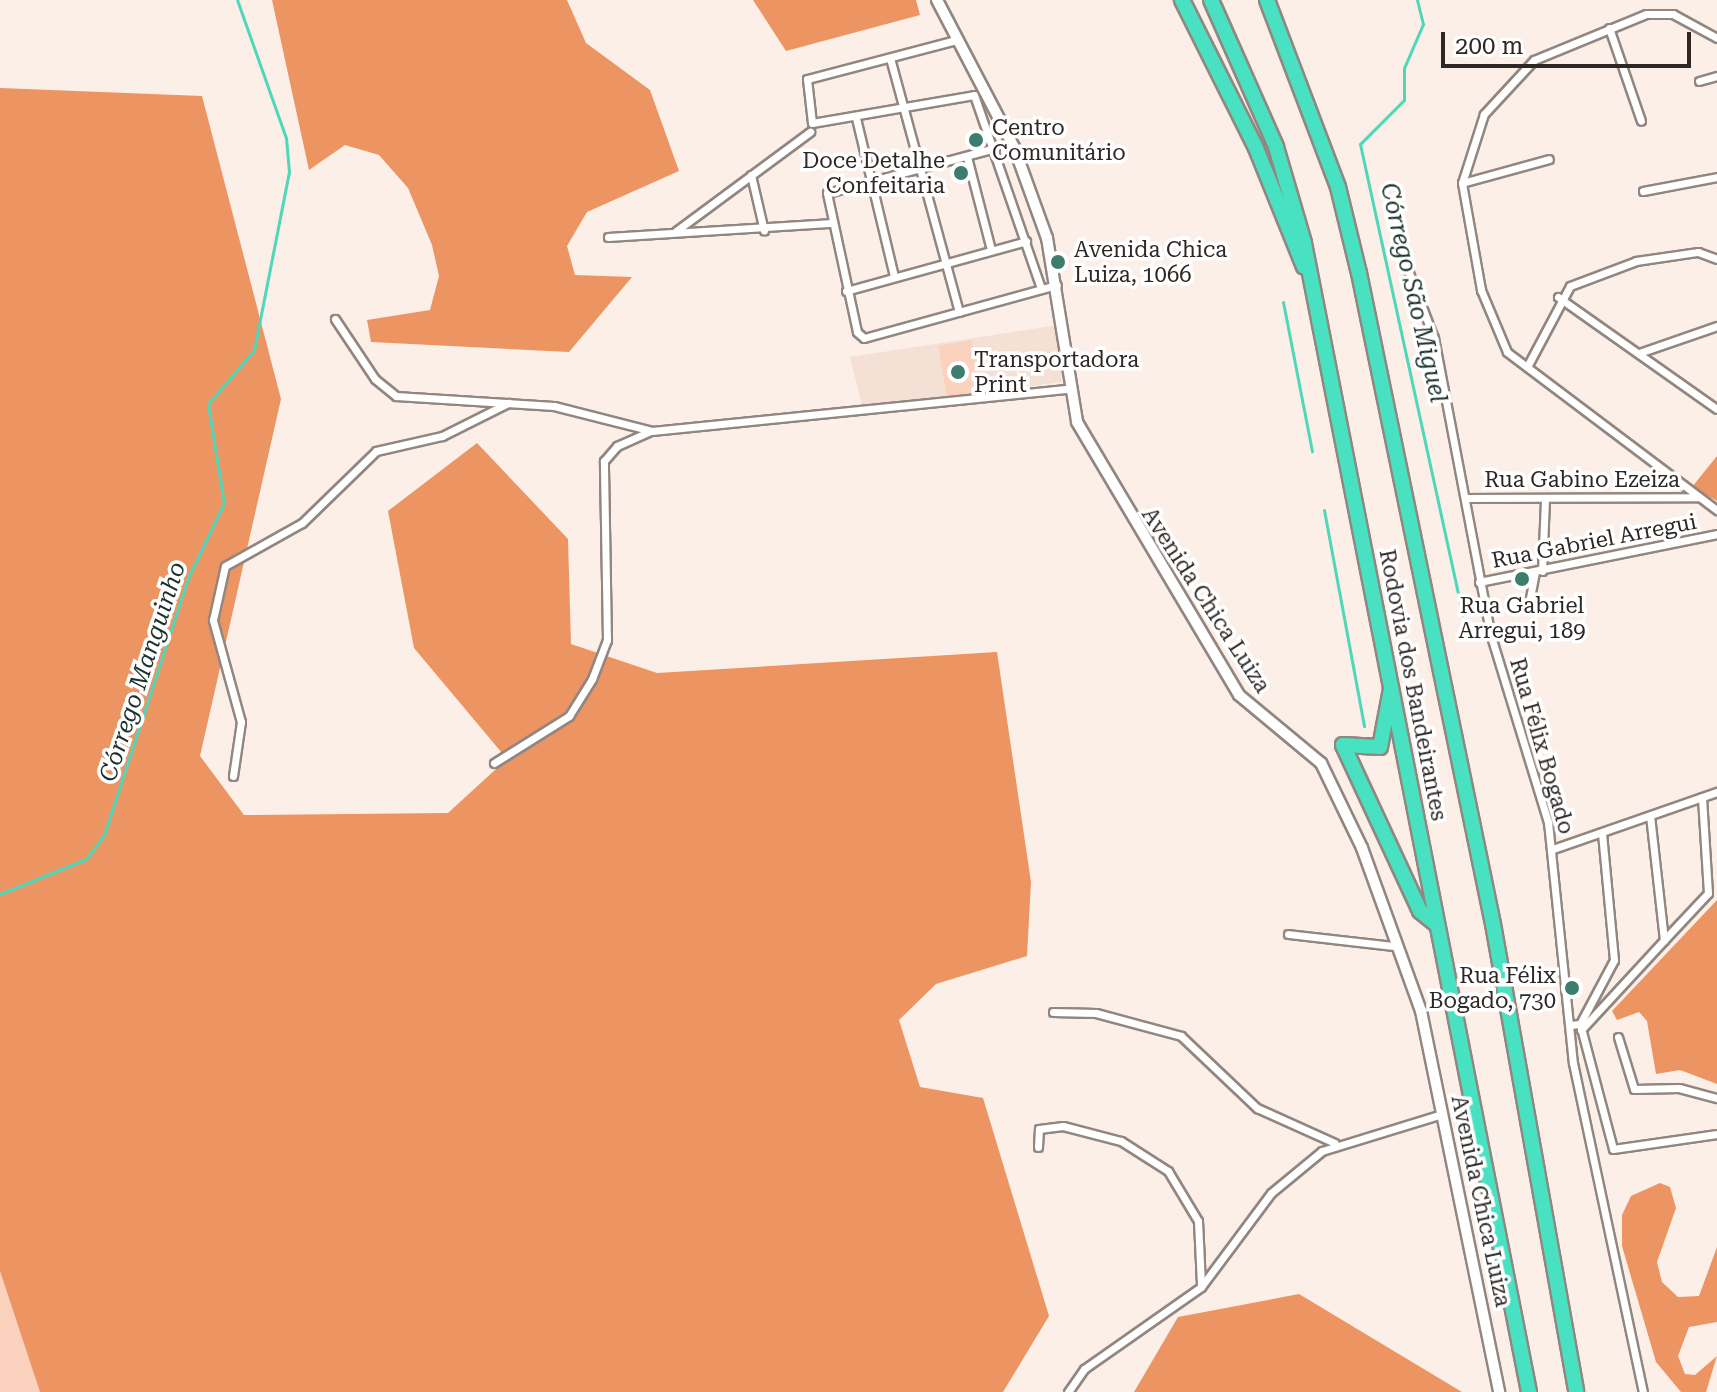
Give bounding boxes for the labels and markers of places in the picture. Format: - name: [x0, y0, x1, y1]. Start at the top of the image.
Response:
- place label: Centro Comunitário: [992, 114, 1126, 166]
- marker: Centro Comunitário: [967, 131, 985, 149]
- place label: Doce Detalhe Confeitaria: [802, 147, 945, 198]
- marker: Doce Detalhe Confeitaria: [952, 164, 970, 182]
- place label: Avenida Chica Luiza, 1066: [1074, 236, 1227, 288]
- marker: Avenida Chica Luiza, 1066: [1049, 253, 1067, 271]
- place label: Transportadora Print: [974, 346, 1139, 398]
- marker: Transportadora Print: [949, 363, 967, 381]
- marker: Rua Gabriel Arregui, 189: [1513, 570, 1531, 588]
- place label: Rua Gabriel Arregui, 189: [1458, 592, 1586, 644]
- place label: Rua Félix Bogado, 730: [1429, 962, 1556, 1014]
- marker: Rua Félix Bogado, 730: [1563, 979, 1581, 997]

